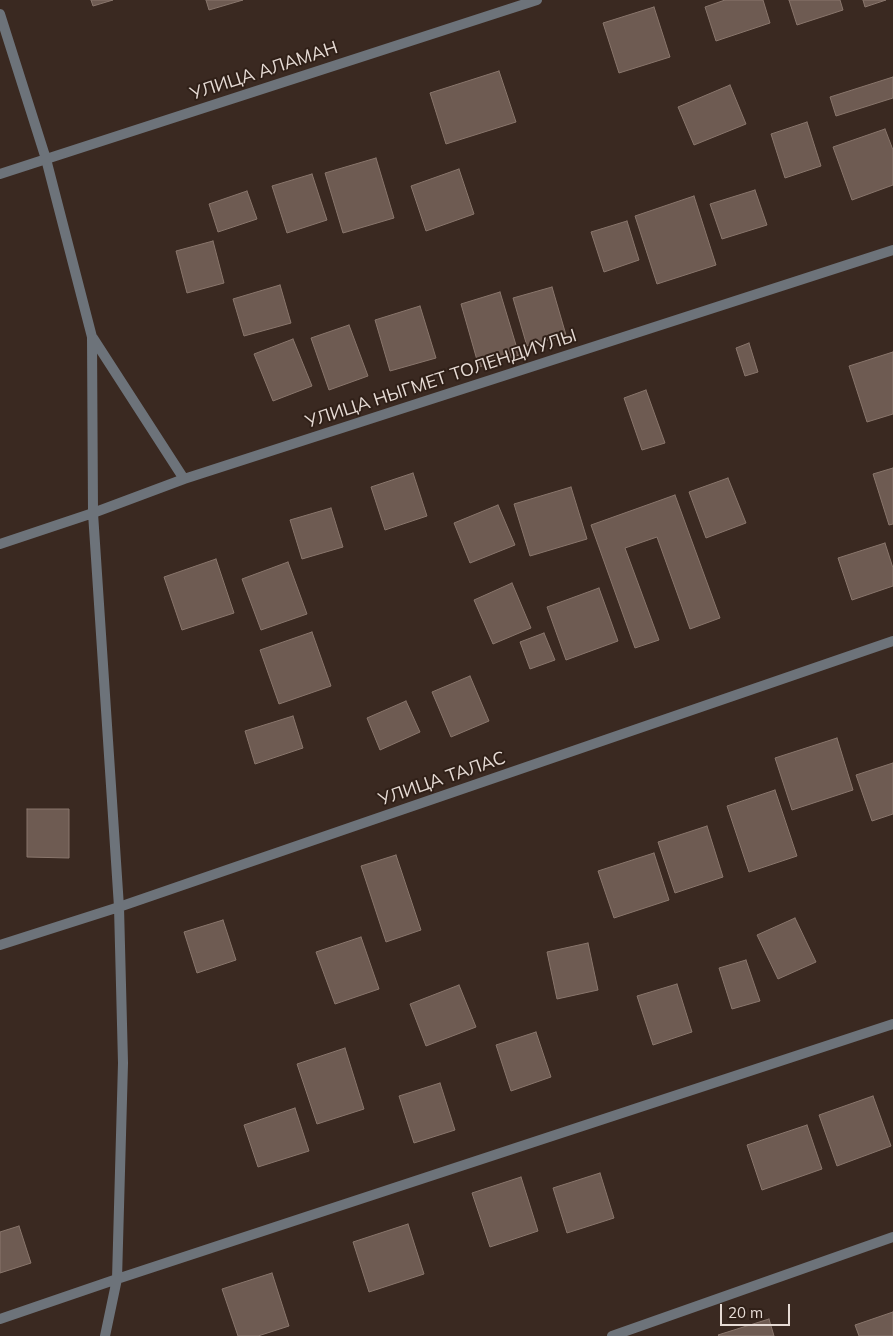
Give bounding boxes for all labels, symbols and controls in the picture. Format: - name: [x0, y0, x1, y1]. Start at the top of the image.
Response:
- street label: УЛИЦА АЛАМАН: [187, 37, 341, 105]
- street label: УЛИЦА НЫГМЕТ ТОЛЕНДИУЛЫ: [303, 325, 579, 433]
- street label: УЛИЦА ТАЛАС: [376, 747, 508, 811]
- scale bar: [723, 1294, 793, 1326]
- text: 20 m: [728, 1303, 763, 1322]

